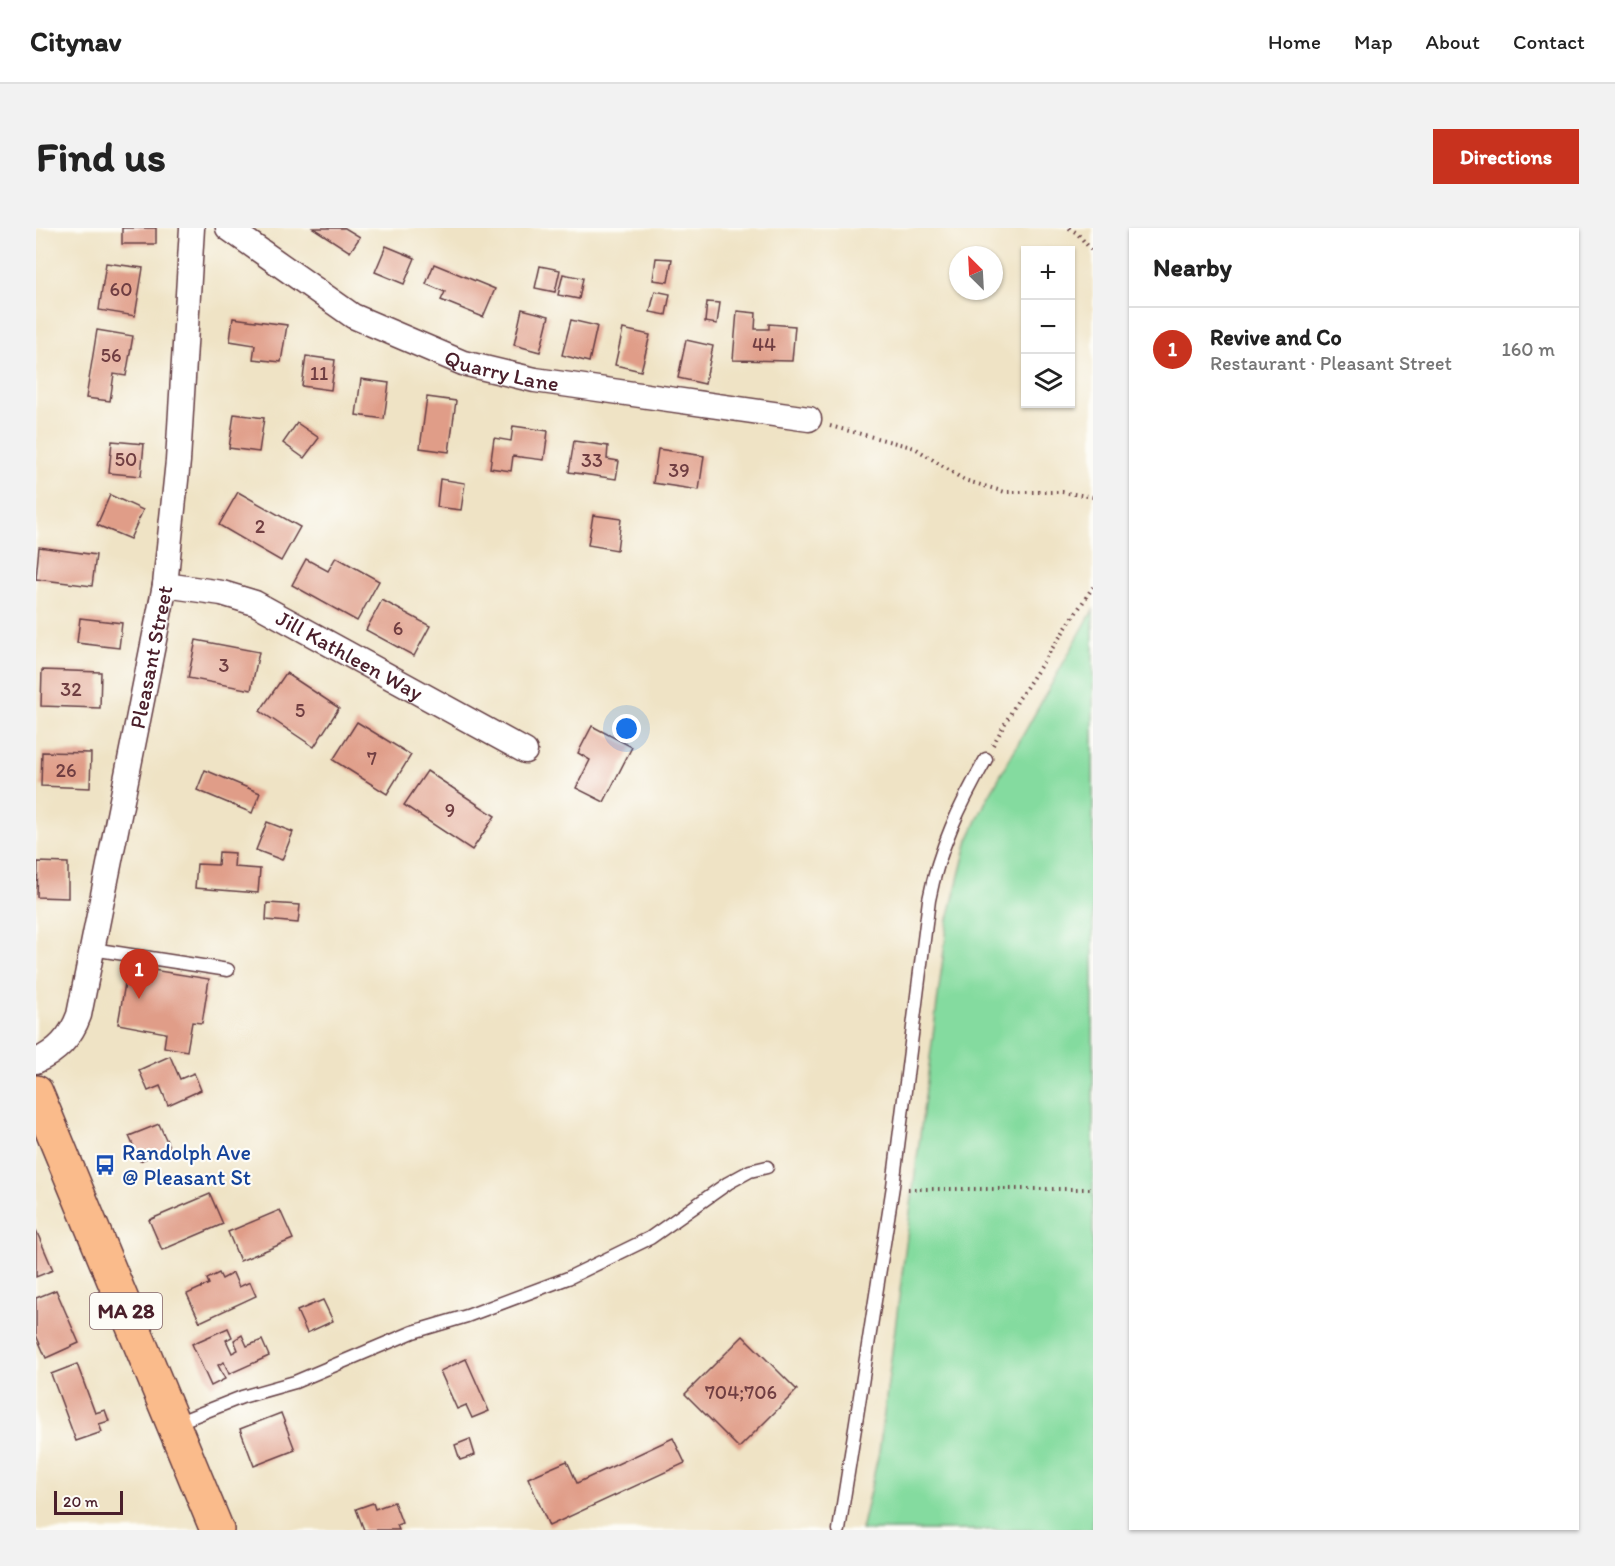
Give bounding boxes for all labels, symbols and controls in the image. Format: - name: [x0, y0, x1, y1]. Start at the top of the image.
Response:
- text: Citynav: [30, 24, 121, 58]
- text: Home: [1268, 29, 1321, 54]
- text: Map: [1354, 29, 1393, 54]
- text: About: [1426, 29, 1480, 54]
- text: Contact: [1513, 29, 1585, 54]
- button: Directions: [1433, 129, 1579, 184]
- text: Find us: [36, 131, 166, 182]
- north arrow: [949, 246, 1003, 300]
- map controls: [1021, 246, 1075, 408]
- button: +: [1021, 246, 1075, 300]
- text: Nearby: [1153, 251, 1232, 283]
- house number: 60: [110, 277, 132, 301]
- button: −: [1021, 300, 1075, 354]
- text: Revive and Co: [1210, 324, 1342, 351]
- house number: 44: [752, 332, 776, 356]
- text: 1: [1168, 337, 1177, 361]
- text: 160 m: [1502, 337, 1555, 361]
- house number: 56: [100, 343, 122, 367]
- street label: Quarry Lane: [440, 344, 561, 397]
- text: Restaurant · Pleasant Street: [1210, 351, 1452, 375]
- button: layers: [1021, 354, 1075, 408]
- house number: 11: [310, 361, 328, 385]
- house number: 50: [115, 447, 137, 471]
- house number: 33: [581, 448, 603, 472]
- house number: 39: [668, 458, 690, 482]
- house number: 2: [255, 514, 266, 538]
- street label: Pleasant Street: [124, 583, 179, 731]
- street label: Jill Kathleen Way: [271, 604, 428, 707]
- house number: 6: [393, 616, 403, 640]
- house number: 3: [219, 653, 230, 677]
- house number: 32: [60, 677, 82, 701]
- house number: 5: [295, 698, 305, 722]
- your location: [612, 714, 641, 743]
- house number: 7: [367, 746, 377, 770]
- house number: 26: [55, 758, 77, 782]
- house number: 9: [445, 798, 455, 822]
- pin: 1: [120, 950, 158, 999]
- place label: Randolph Ave @ Pleasant St: [122, 1139, 251, 1191]
- bus stop icon: Randolph Ave @ Pleasant St: [93, 1153, 117, 1177]
- road number: MA 28: [90, 1293, 162, 1329]
- house number: 704;706: [705, 1380, 777, 1404]
- scale bar: [54, 1488, 123, 1516]
- text: 20 m: [63, 1492, 98, 1511]

